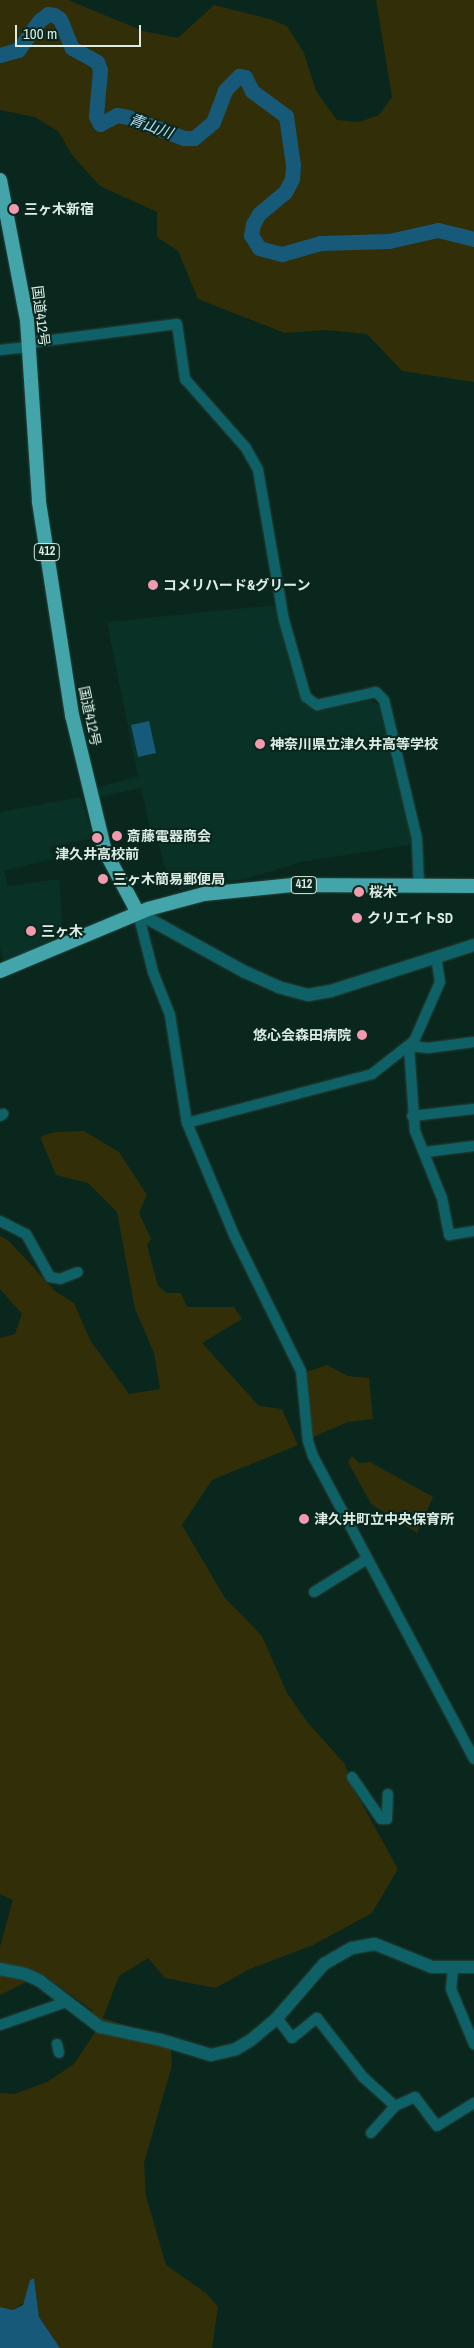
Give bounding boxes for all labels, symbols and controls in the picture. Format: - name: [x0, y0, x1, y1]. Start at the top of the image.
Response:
- scale bar: [18, 15, 144, 47]
- text: 100 m: [23, 23, 57, 44]
- water label: 青山川: [127, 110, 175, 142]
- place label: 三ヶ木新宿: [24, 201, 94, 217]
- marker: 三ヶ木新宿: [8, 203, 20, 215]
- street label: 国道412号: [29, 285, 53, 347]
- road number: 412: [33, 542, 61, 562]
- place label: コメリハード&グリーン: [163, 577, 311, 593]
- marker: コメリハード&グリーン: [147, 579, 159, 591]
- street label: 国道412号: [75, 684, 105, 748]
- place label: 神奈川県立津久井高等学校: [270, 736, 438, 752]
- marker: 神奈川県立津久井高等学校: [254, 738, 266, 750]
- place label: 斎藤電器商会: [127, 828, 211, 844]
- marker: 斎藤電器商会: [111, 830, 123, 842]
- marker: 津久井高校前: [91, 832, 103, 844]
- place label: 津久井高校前: [55, 846, 139, 862]
- place label: 三ヶ木簡易郵便局: [113, 871, 225, 887]
- marker: 三ヶ木簡易郵便局: [97, 873, 109, 885]
- road number: 412: [290, 876, 318, 894]
- place label: 桜木: [369, 884, 397, 900]
- marker: 桜木: [353, 886, 365, 898]
- place label: クリエイトSD: [367, 910, 453, 926]
- marker: クリエイトSD: [351, 912, 363, 924]
- place label: 三ヶ木: [41, 923, 83, 939]
- marker: 三ヶ木: [25, 925, 37, 937]
- place label: 悠心会森田病院: [253, 1027, 351, 1043]
- marker: 悠心会森田病院: [355, 1028, 369, 1042]
- place label: 津久井町立中央保育所: [314, 1511, 454, 1527]
- marker: 津久井町立中央保育所: [298, 1513, 310, 1525]

